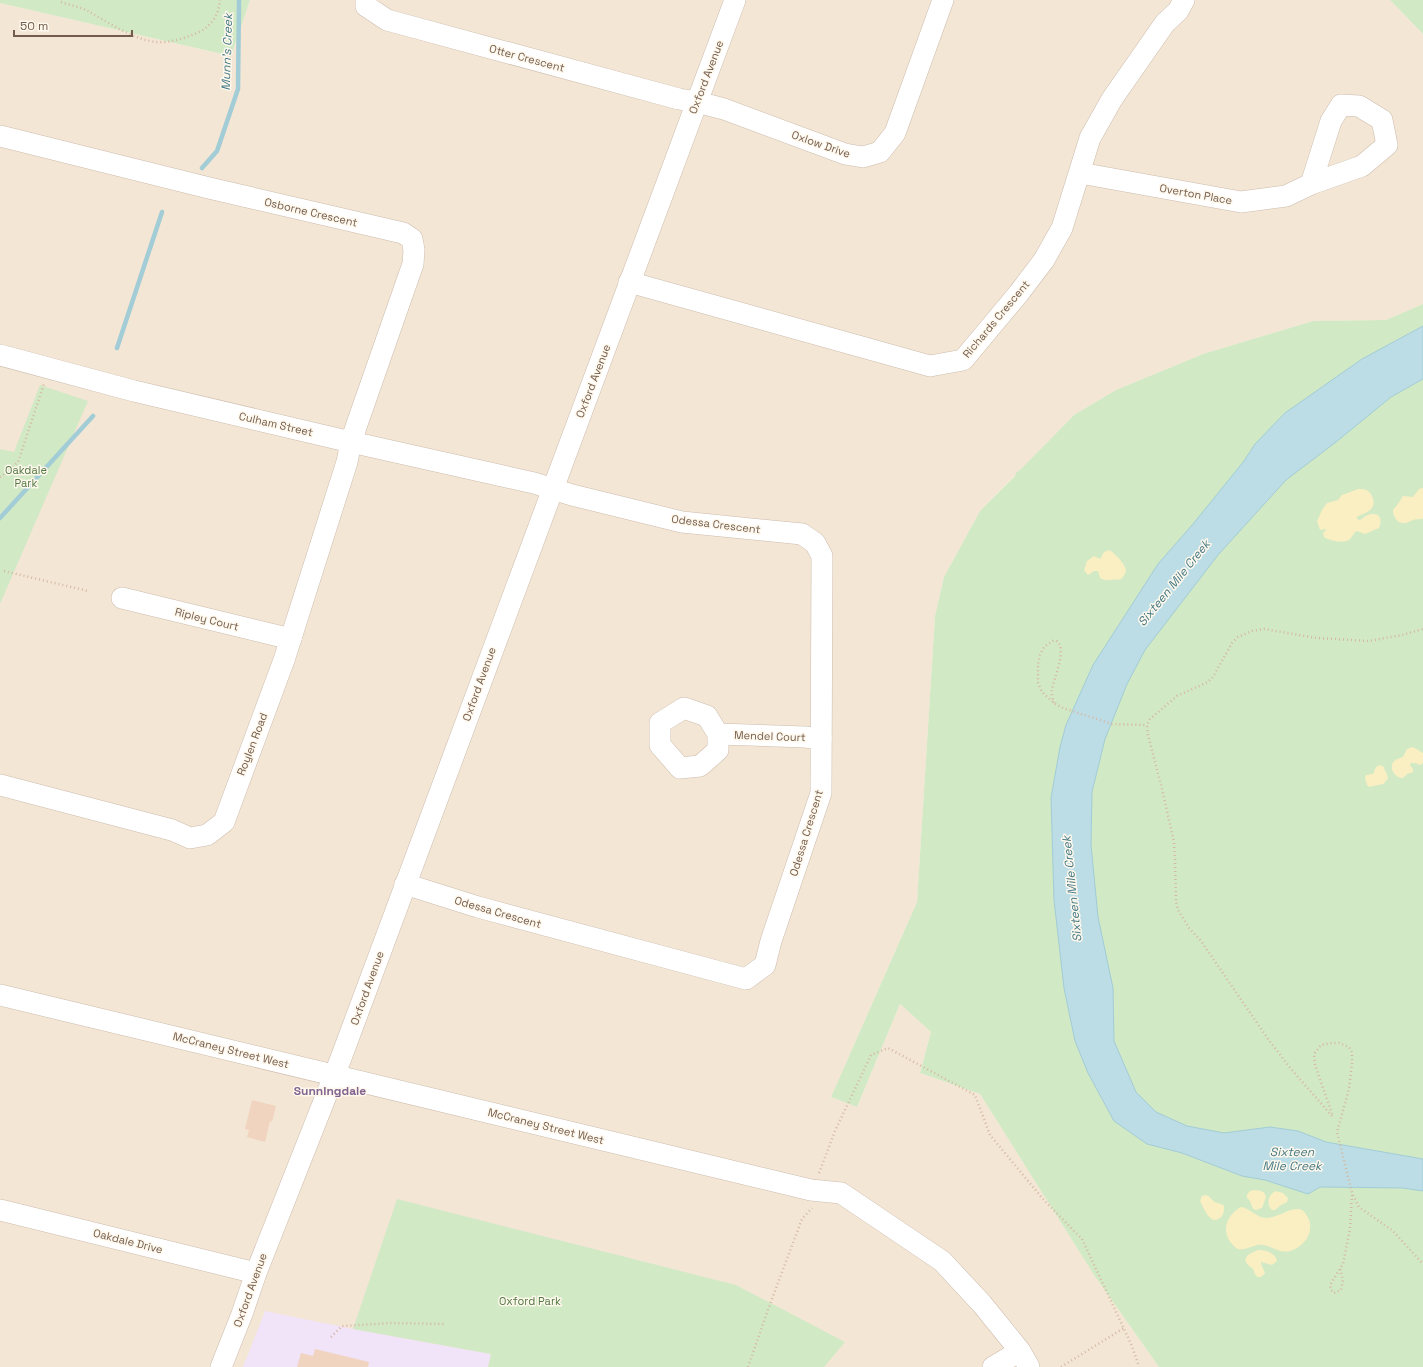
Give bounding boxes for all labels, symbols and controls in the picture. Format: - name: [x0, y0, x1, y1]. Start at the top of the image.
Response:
- scale bar: [14, 12, 132, 38]
- water label: Munn's Creek: [218, 12, 236, 91]
- text: 50 m: [20, 18, 48, 34]
- street label: Oxford Avenue: [686, 38, 726, 116]
- street label: Otter Crescent: [488, 41, 566, 75]
- street label: Oxlow Drive: [790, 127, 852, 161]
- street label: Overton Place: [1159, 181, 1233, 207]
- street label: Osborne Crescent: [263, 194, 359, 230]
- street label: Richards Crescent: [959, 277, 1033, 361]
- street label: Oxford Avenue: [573, 342, 613, 420]
- street label: Culham Street: [238, 409, 314, 439]
- park label: Oakdale Park: [5, 463, 47, 490]
- street label: Odessa Crescent: [671, 512, 761, 536]
- water label: Sixteen Mile Creek: [1134, 535, 1215, 629]
- street label: Ripley Court: [174, 604, 240, 634]
- street label: Oxford Avenue: [459, 645, 499, 723]
- street label: Roylen Road: [234, 711, 270, 777]
- street label: Mendel Court: [734, 728, 806, 744]
- street label: Odessa Crescent: [786, 788, 826, 878]
- water label: Sixteen Mile Creek: [1058, 834, 1086, 943]
- street label: Odessa Crescent: [453, 893, 543, 931]
- street label: Oxford Avenue: [347, 949, 387, 1027]
- street label: McCraney Street West: [171, 1029, 291, 1071]
- district label: Sunningdale: [294, 1083, 366, 1099]
- street label: McCraney Street West: [486, 1105, 606, 1147]
- water label: Sixteen Mile Creek: [1262, 1144, 1323, 1174]
- street label: Oakdale Drive: [92, 1226, 164, 1256]
- street label: Oxford Avenue: [230, 1251, 270, 1329]
- park label: Oxford Park: [499, 1294, 561, 1308]

